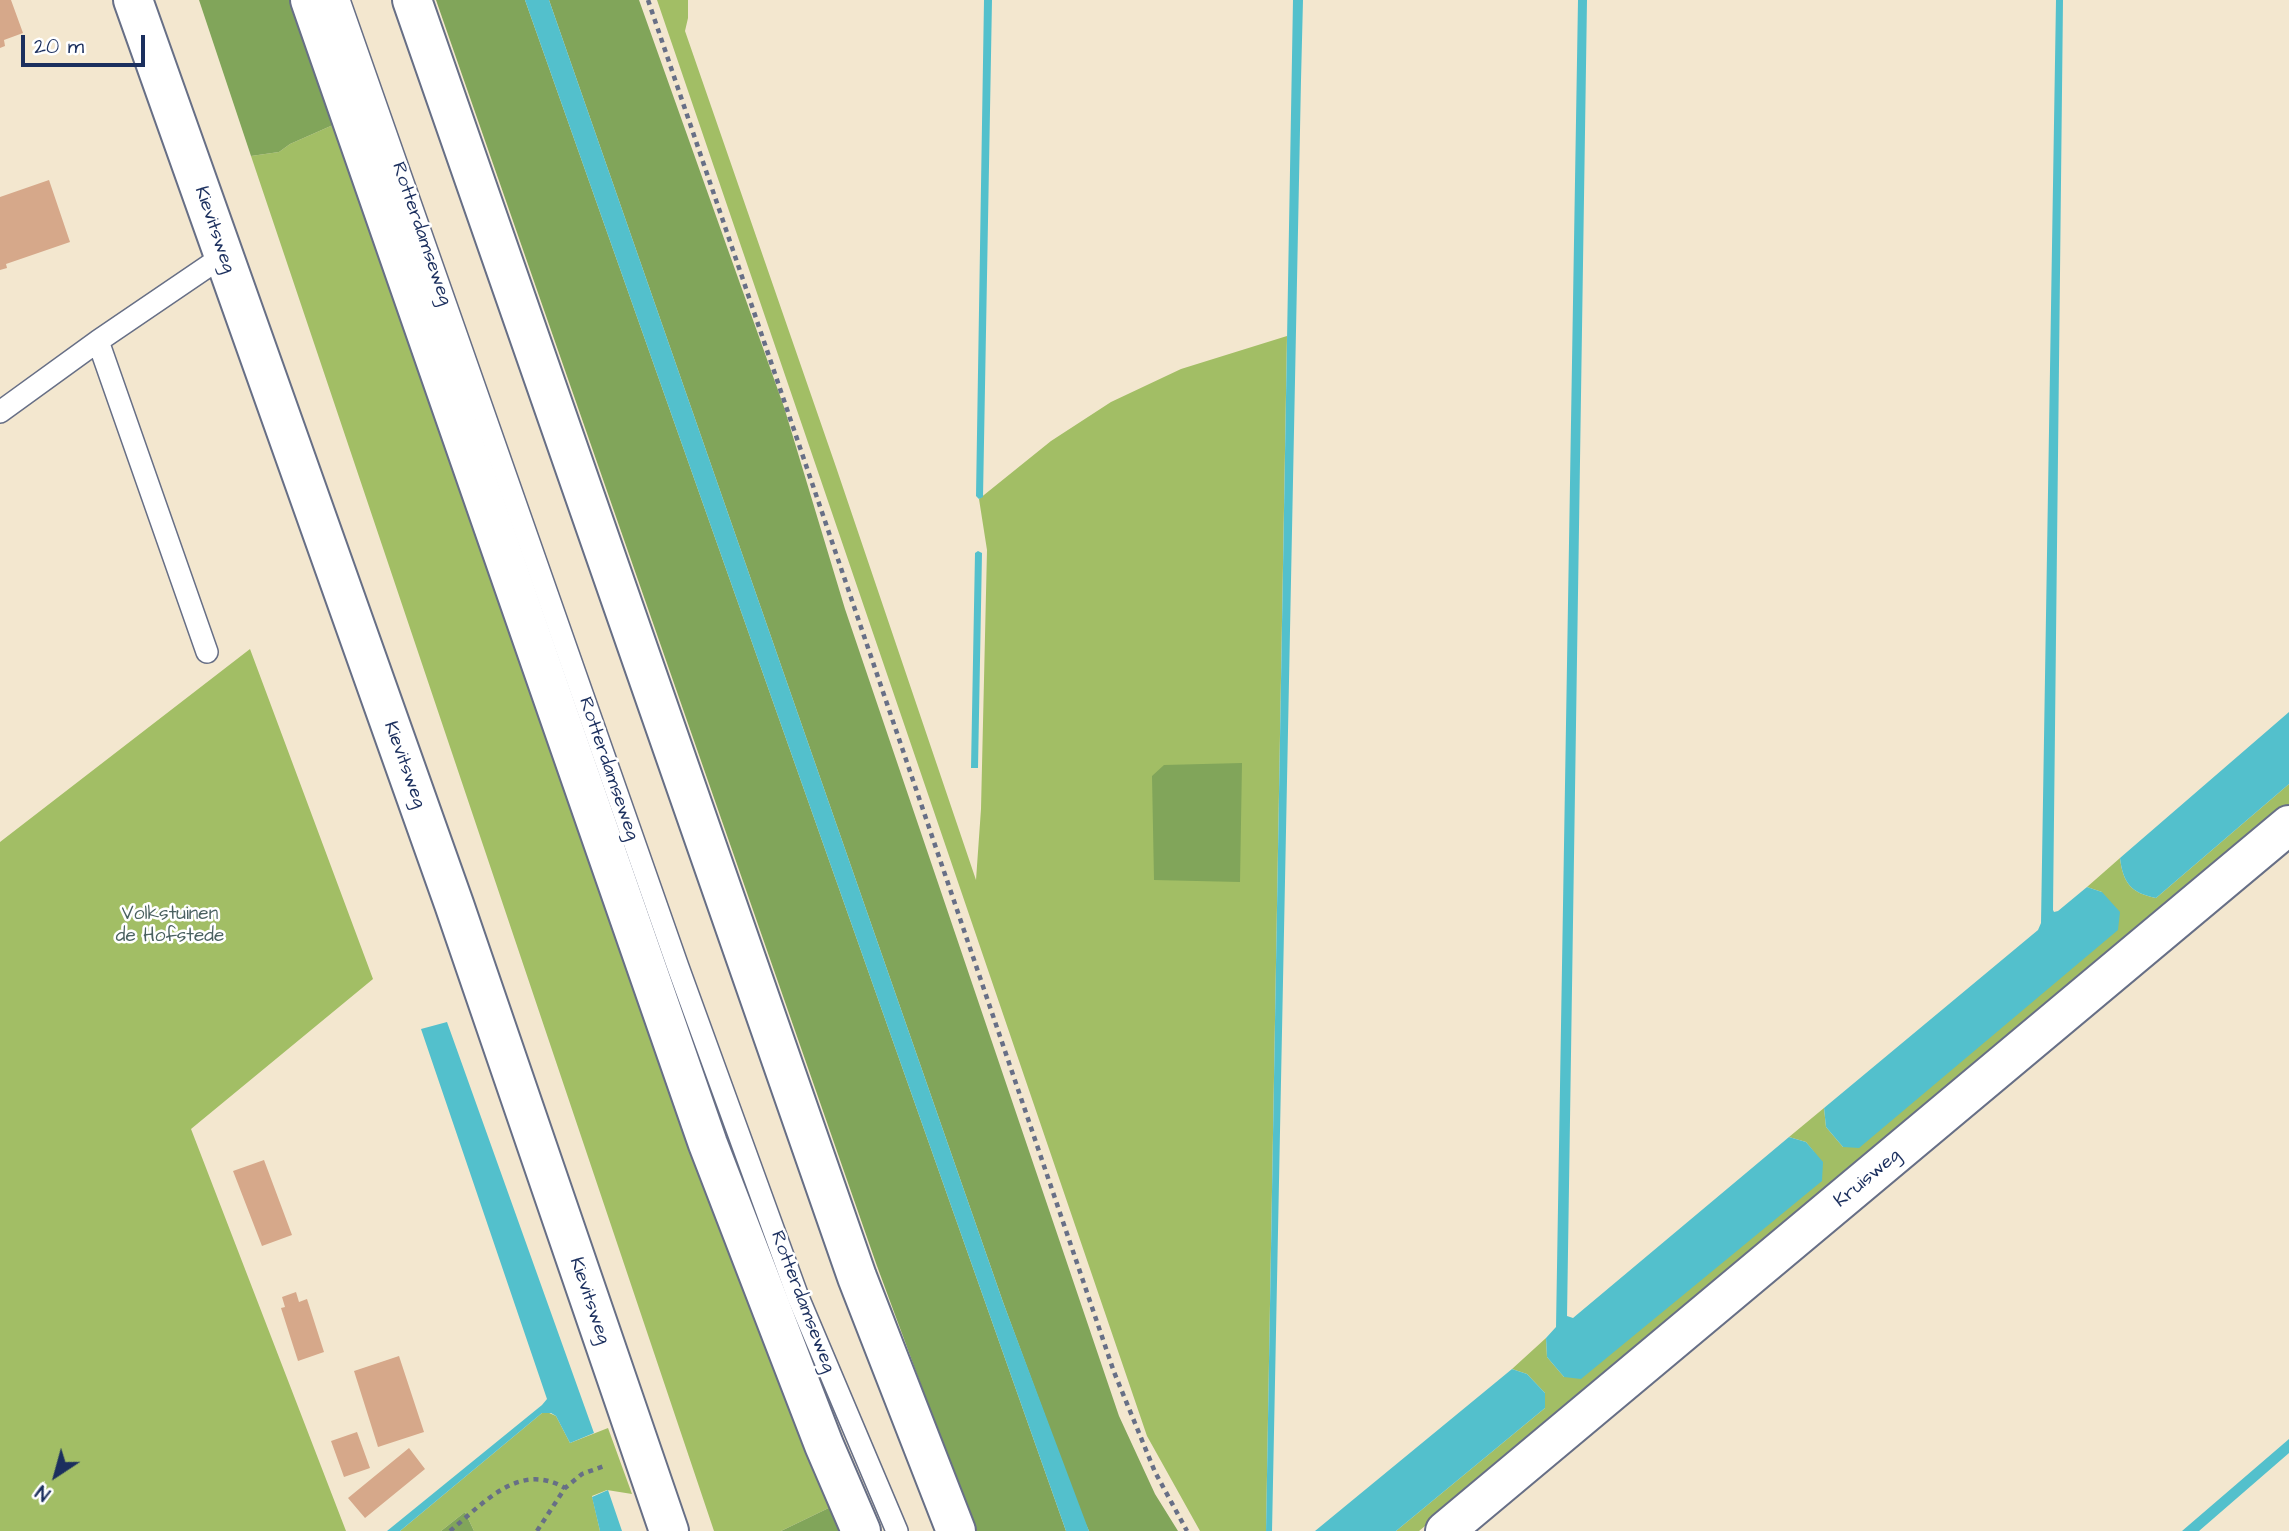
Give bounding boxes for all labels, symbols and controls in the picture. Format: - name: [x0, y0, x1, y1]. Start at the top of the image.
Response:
- scale bar: [24, 21, 149, 65]
- text: 20 m: [34, 32, 84, 61]
- street label: Rotterdamseweg: [386, 159, 456, 309]
- street label: Kievitsweg: [189, 184, 239, 276]
- street label: Rotterdamseweg: [573, 694, 643, 844]
- street label: Kievitsweg: [378, 719, 430, 811]
- park label: Volkstuinen de Hofstede: [116, 904, 224, 948]
- street label: Kruisweg: [1830, 1145, 1906, 1213]
- street label: Rotterdamseweg: [765, 1228, 839, 1376]
- street label: Kievitsweg: [564, 1255, 614, 1347]
- north arrow: [21, 1440, 91, 1510]
- text: N: [31, 1478, 56, 1507]

